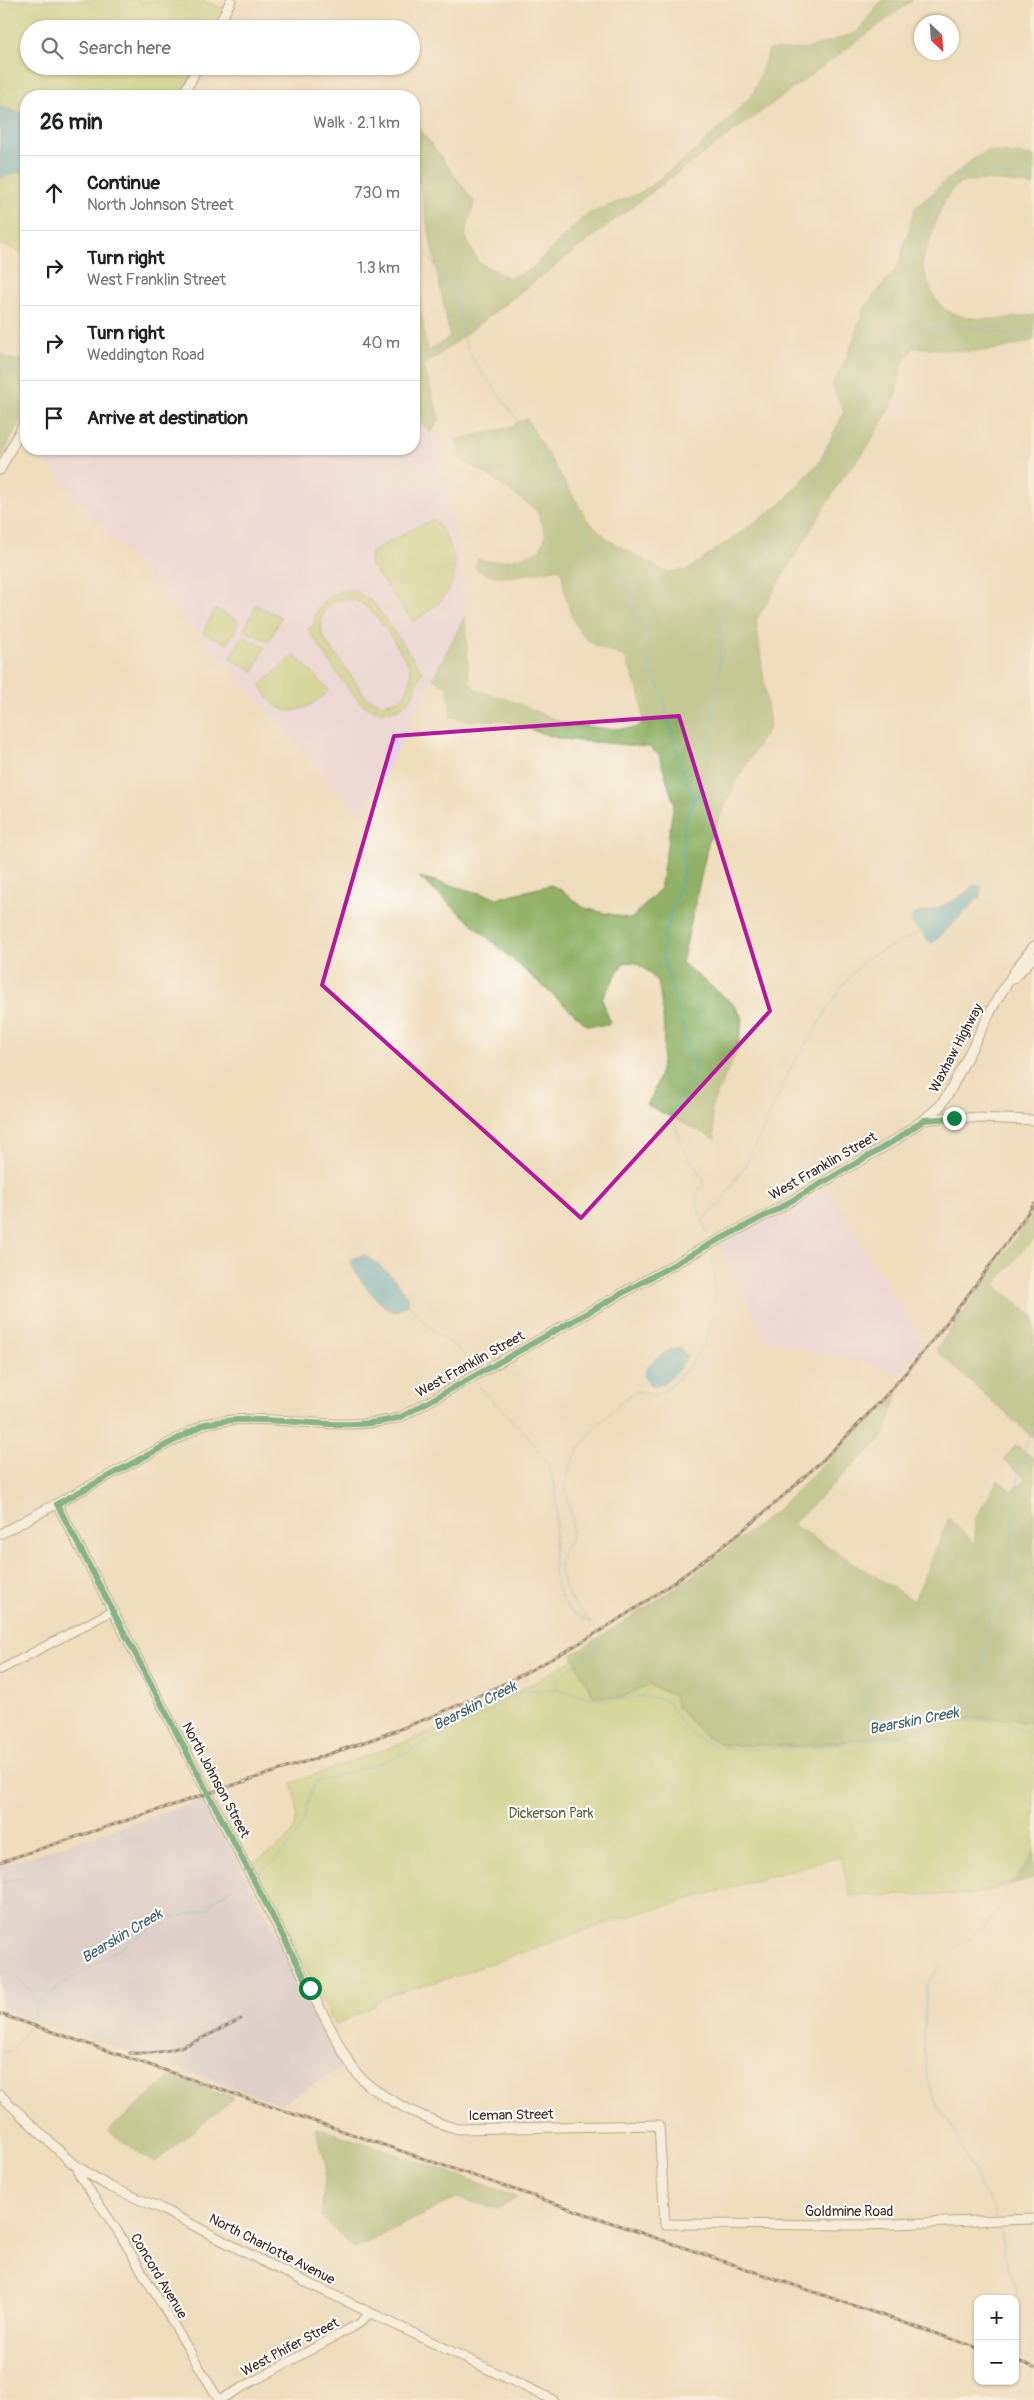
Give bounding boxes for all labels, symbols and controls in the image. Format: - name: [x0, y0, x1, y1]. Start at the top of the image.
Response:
- north arrow: [914, 15, 959, 60]
- search box: [20, 20, 420, 75]
- icon: search: [38, 34, 66, 62]
- text: Search here: [78, 36, 171, 60]
- text: 26 min: [40, 109, 103, 136]
- text: Walk · 2.1 km: [313, 113, 400, 133]
- text: Continue: [87, 171, 160, 195]
- icon: ahead: [40, 179, 68, 207]
- text: 730 m: [354, 183, 400, 203]
- text: North Johnson Street: [87, 195, 234, 215]
- text: Turn right: [87, 246, 165, 270]
- icon: right: [40, 254, 68, 282]
- text: 1.3 km: [357, 258, 400, 278]
- text: West Franklin Street: [87, 270, 226, 290]
- text: Turn right: [87, 321, 165, 345]
- icon: right: [40, 329, 68, 357]
- text: 40 m: [362, 333, 400, 353]
- text: Weddington Road: [87, 345, 205, 365]
- icon: arrive: [40, 404, 68, 432]
- text: Arrive at destination: [87, 406, 248, 430]
- street label: Waxhaw Highway: [925, 1001, 987, 1095]
- route end: [943, 1107, 966, 1130]
- street label: West Franklin Street: [766, 1128, 880, 1204]
- street label: West Franklin Street: [413, 1327, 528, 1401]
- water label: Bearskin Creek: [430, 1676, 521, 1735]
- water label: Bearskin Creek: [868, 1703, 962, 1739]
- street label: North Johnson Street: [178, 1719, 254, 1841]
- park label: Dickerson Park: [508, 1805, 594, 1822]
- water label: Bearskin Creek: [78, 1904, 167, 1968]
- route start: [299, 1977, 322, 2000]
- street label: Iceman Street: [468, 2106, 554, 2124]
- street label: Goldmine Road: [805, 2203, 893, 2220]
- street label: North Charlotte Avenue: [206, 2210, 338, 2288]
- street label: Concord Avenue: [127, 2230, 191, 2322]
- map controls: [974, 2295, 1019, 2385]
- button: +: [974, 2295, 1019, 2340]
- street label: West Phifer Street: [238, 2314, 342, 2380]
- button: −: [974, 2340, 1019, 2385]

